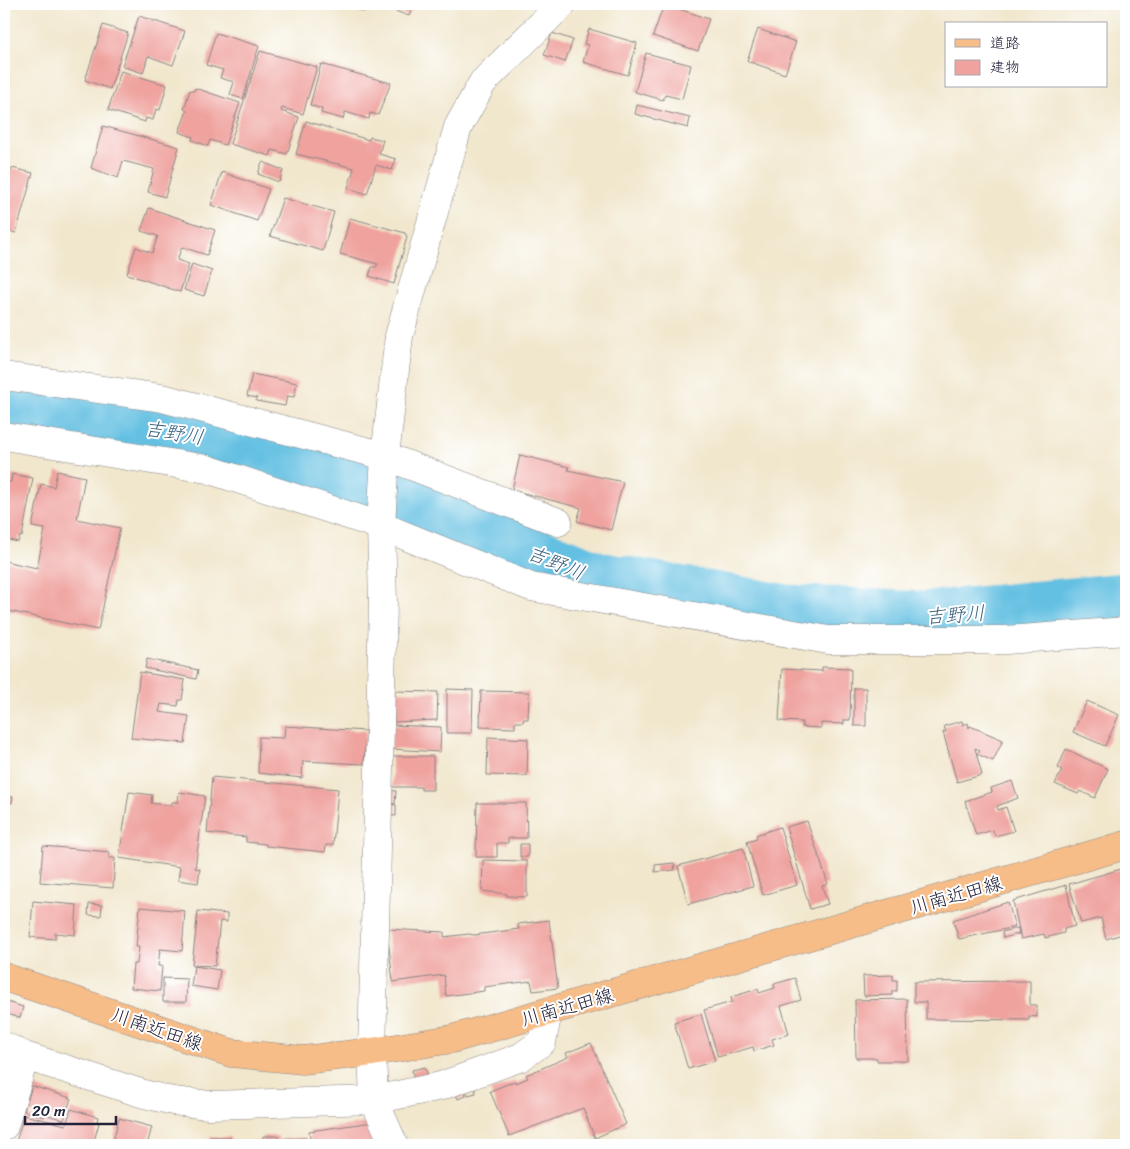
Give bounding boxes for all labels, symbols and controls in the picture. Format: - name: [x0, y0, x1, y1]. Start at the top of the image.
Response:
- legend: [945, 22, 1108, 88]
- text: 道路: [990, 30, 1020, 56]
- text: 建物: [990, 54, 1020, 80]
- water label: 吉野川: [142, 411, 206, 455]
- water label: 吉野川: [522, 536, 590, 590]
- water label: 吉野川: [924, 595, 986, 635]
- street label: 川南近田線: [906, 866, 1006, 924]
- street label: 川南近田線: [517, 978, 617, 1036]
- street label: 川南近田線: [107, 998, 207, 1060]
- scale bar: [25, 1094, 116, 1126]
- text: 20 m: [32, 1098, 66, 1124]

